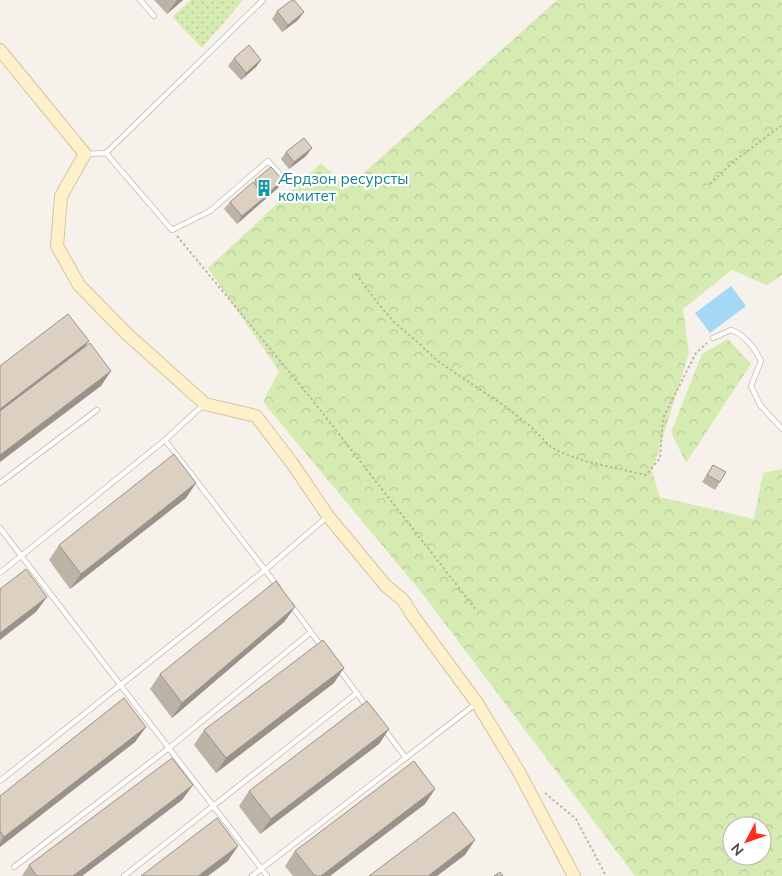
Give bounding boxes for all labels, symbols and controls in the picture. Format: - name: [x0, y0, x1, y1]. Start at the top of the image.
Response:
- place label: Æрдзон ресурсты комитет: [277, 169, 408, 205]
- building icon: Æрдзон ресурсты комитет: [254, 178, 274, 198]
- north arrow: [722, 816, 772, 866]
- text: N: [727, 840, 747, 859]

